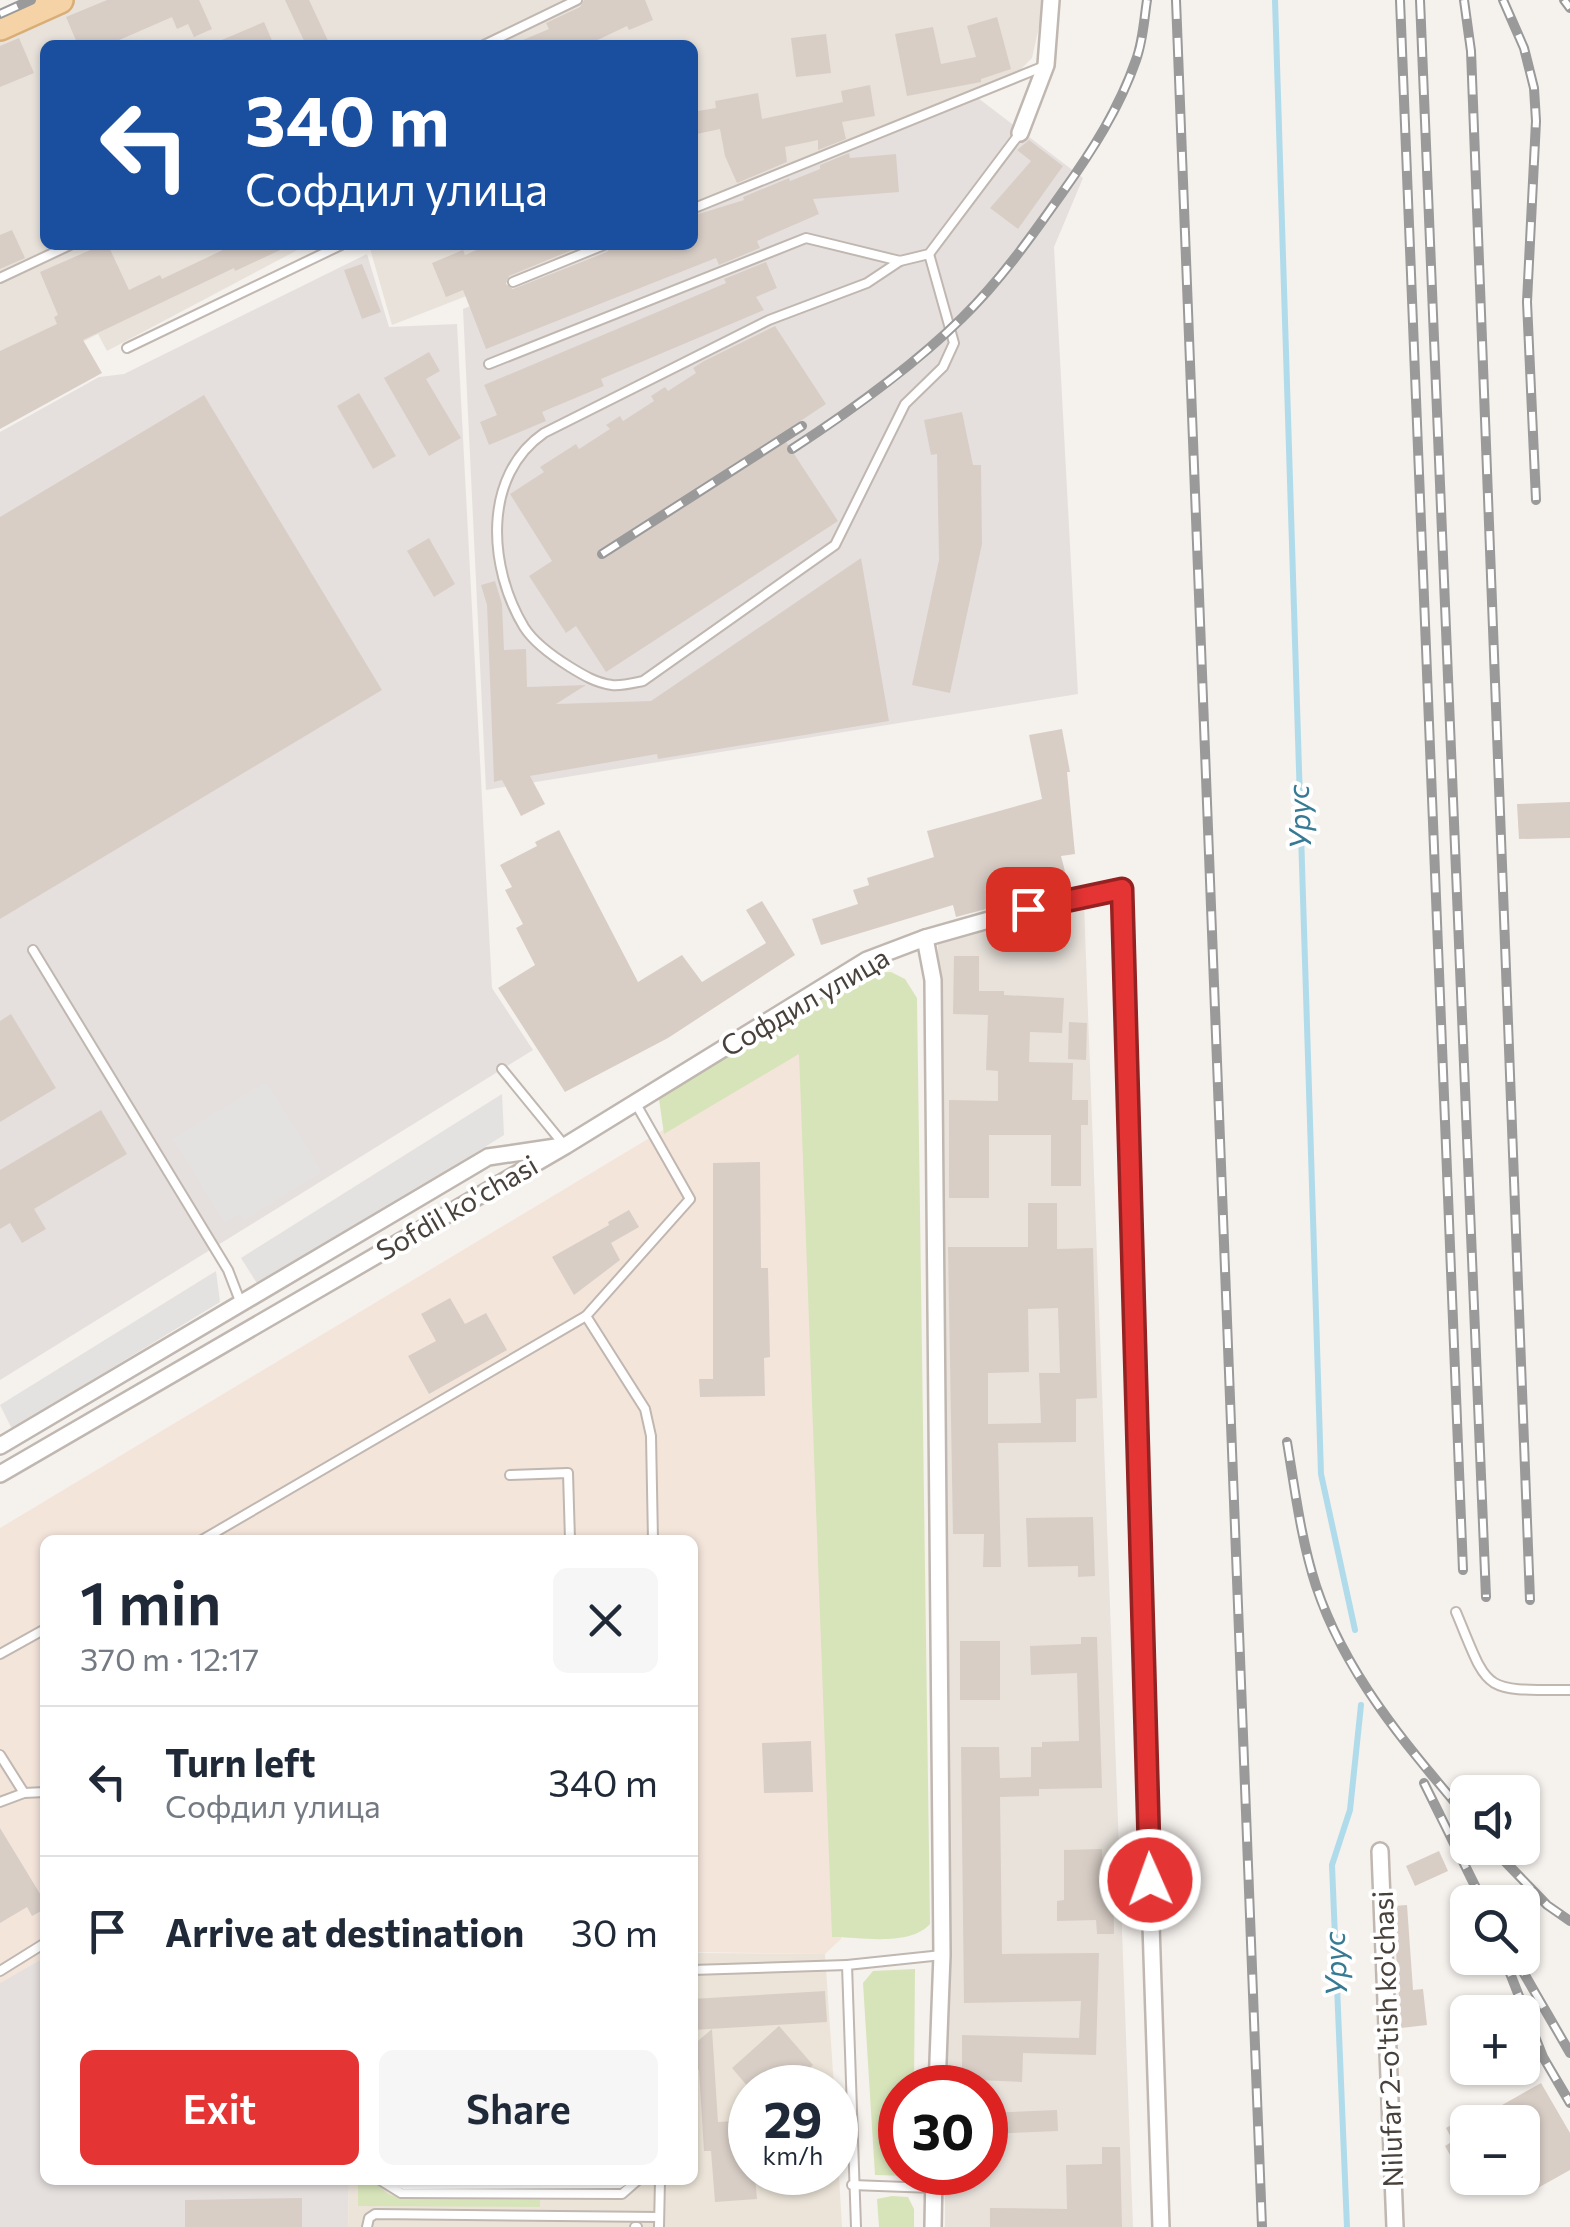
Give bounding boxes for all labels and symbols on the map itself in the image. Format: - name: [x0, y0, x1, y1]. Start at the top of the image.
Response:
- water label: Урус: [1278, 784, 1317, 850]
- pin: [986, 867, 1071, 952]
- street label: Софдил улица: [714, 939, 895, 1063]
- street label: Sofdil ko'chasi: [370, 1147, 543, 1267]
- position arrow: [1098, 1828, 1202, 1932]
- street label: Nilufar 2-o'tish ko'chasi: [1365, 1890, 1409, 2188]
- water label: Урус: [1314, 1931, 1353, 1997]
- speed limit sign: 30: [878, 2065, 1008, 2195]

